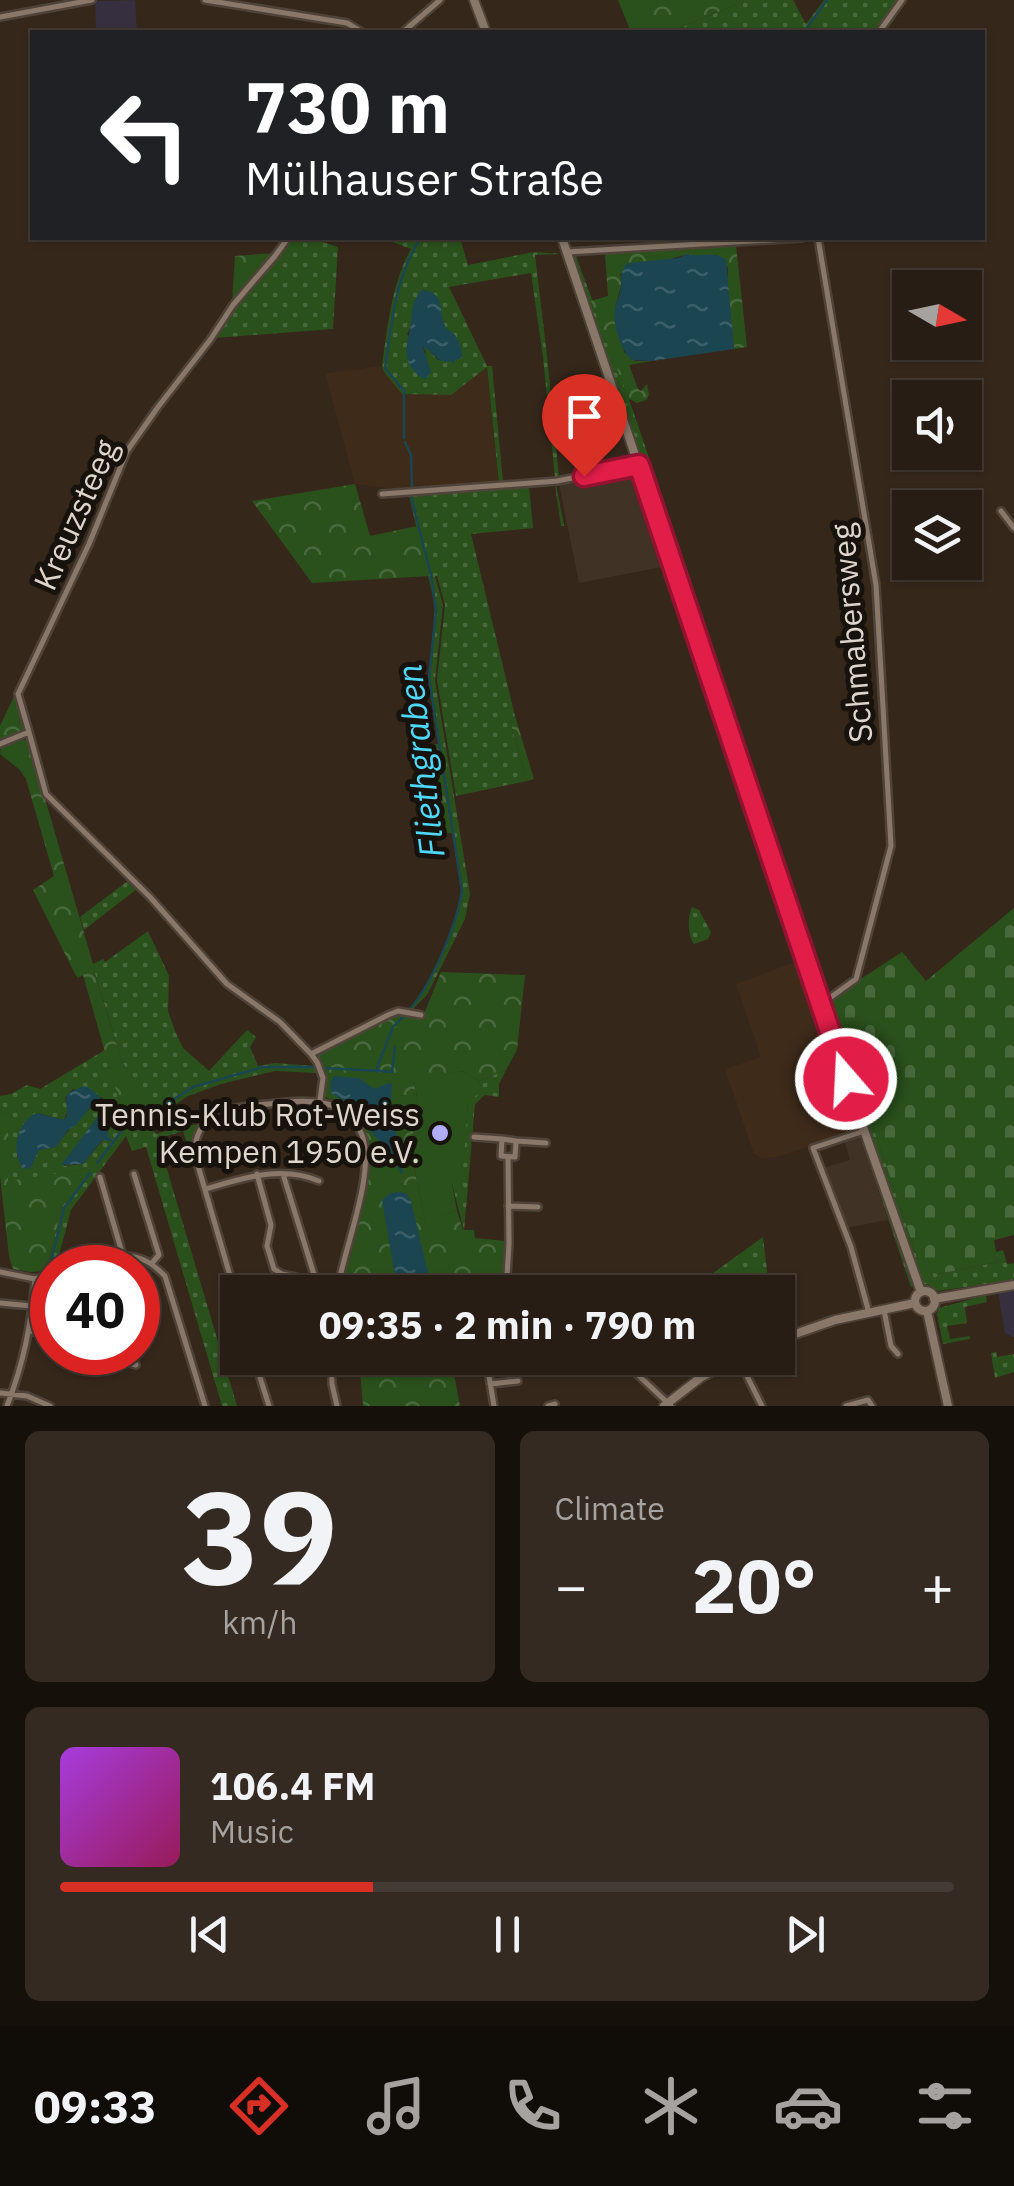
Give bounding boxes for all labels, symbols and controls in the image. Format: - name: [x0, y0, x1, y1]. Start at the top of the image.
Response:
- text: 730 m: [245, 61, 450, 152]
- icon: left: [80, 70, 210, 200]
- text: Mülhauser Straße: [245, 149, 604, 207]
- north arrow: [892, 270, 982, 360]
- map controls: [892, 270, 982, 580]
- pin: [542, 374, 627, 477]
- button: sound: [892, 380, 982, 470]
- icon: arrive: [557, 389, 612, 444]
- street label: Kreuzsteeg: [23, 433, 127, 597]
- button: layers: [892, 490, 982, 580]
- street label: Schmabersweg: [820, 522, 882, 744]
- water label: Fliethgraben: [385, 662, 455, 860]
- position arrow: [794, 1027, 898, 1131]
- place label: Tennis-Klub Rot-Weiss Kempen 1950 e.V.: [95, 1093, 420, 1172]
- marker: Tennis-Klub Rot-Weiss Kempen 1950 e.V.: [429, 1122, 451, 1144]
- speed limit sign: 40: [30, 1245, 160, 1375]
- text: 09:35 · 2 min · 790 m: [319, 1300, 696, 1349]
- text: 39: [182, 1451, 338, 1620]
- text: Climate: [555, 1487, 665, 1529]
- text: 20°: [692, 1536, 817, 1634]
- text: −: [555, 1550, 588, 1621]
- text: +: [921, 1550, 954, 1621]
- text: km/h: [222, 1601, 297, 1643]
- text: 106.4 FM: [210, 1761, 375, 1810]
- text: Music: [210, 1810, 294, 1852]
- icon: previous: [182, 1907, 237, 1962]
- icon: pause: [480, 1907, 535, 1962]
- icon: next: [778, 1907, 833, 1962]
- icon: directions: [224, 2071, 294, 2141]
- icon: music: [361, 2071, 431, 2141]
- icon: phone: [498, 2071, 568, 2141]
- icon: climate: [636, 2071, 706, 2141]
- icon: car: [773, 2071, 843, 2141]
- icon: filters: [910, 2071, 980, 2141]
- text: 09:33: [34, 2077, 157, 2135]

